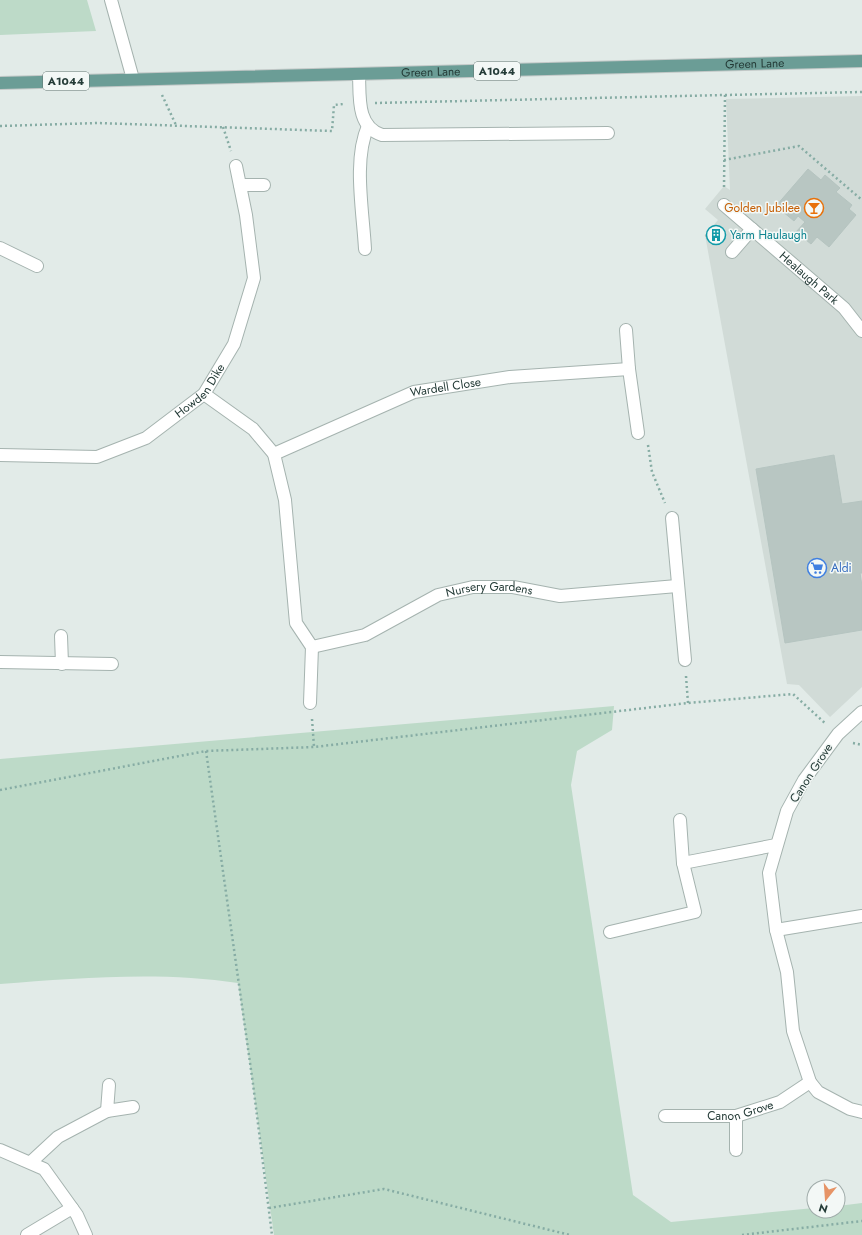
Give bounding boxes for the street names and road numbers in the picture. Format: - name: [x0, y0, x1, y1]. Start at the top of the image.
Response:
- street label: Green Lane: [725, 54, 785, 73]
- street label: Green Lane: [401, 62, 461, 82]
- road number: A1044: [474, 62, 520, 80]
- road number: A1044: [43, 72, 89, 90]
- street label: Healaugh Park: [775, 247, 843, 309]
- street label: Howden Dike: [171, 360, 229, 422]
- street label: Wardell Close: [409, 373, 482, 401]
- street label: Nursery Gardens: [444, 578, 534, 602]
- street label: Canon Grove: [785, 740, 837, 806]
- street label: Canon Grove: [707, 1096, 776, 1125]

